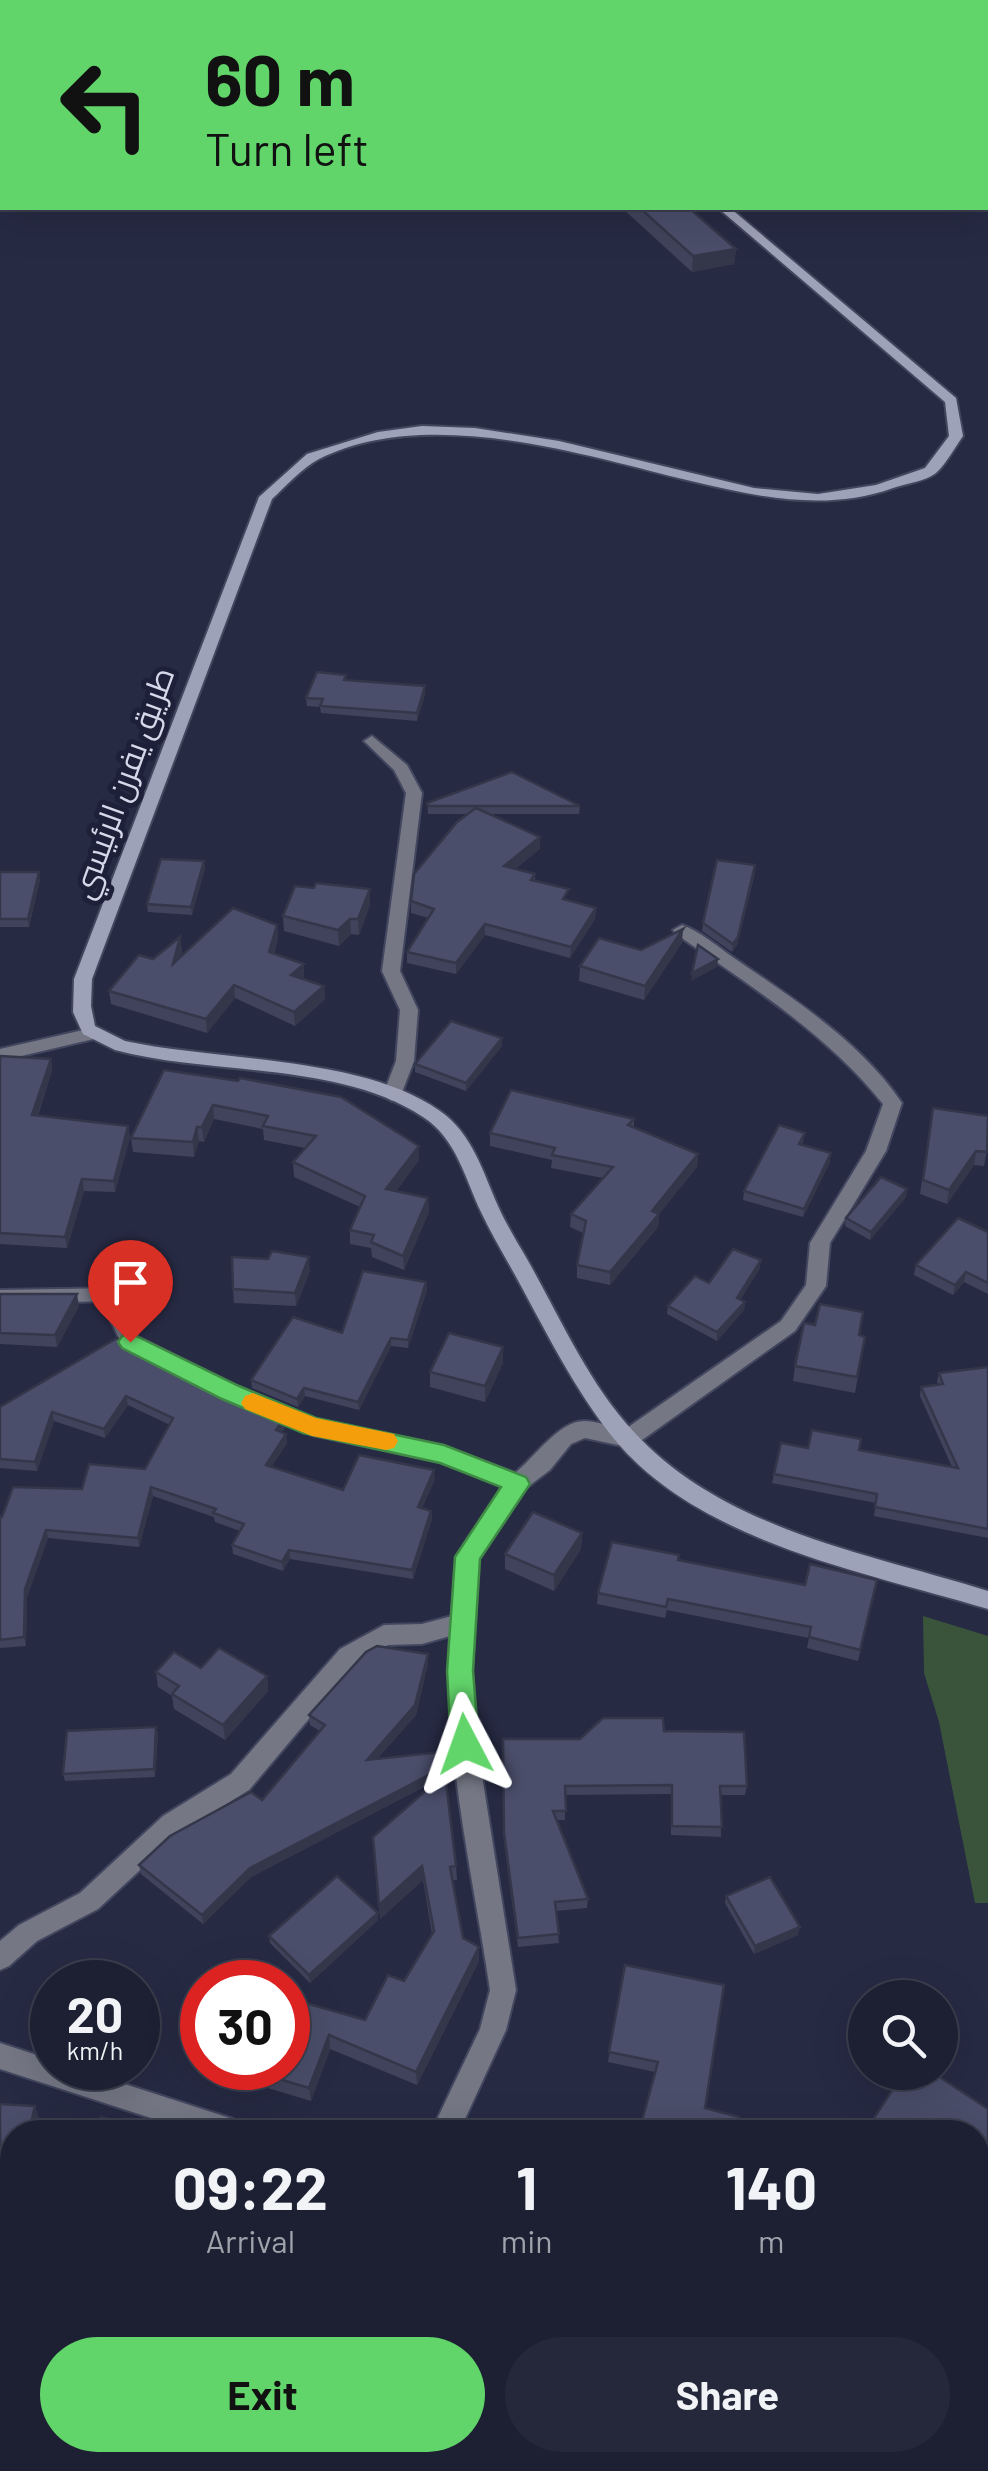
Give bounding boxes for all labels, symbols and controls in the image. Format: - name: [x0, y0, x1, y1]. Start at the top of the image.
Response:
- text: 60 m: [205, 36, 355, 120]
- icon: left: [40, 40, 170, 170]
- text: Turn left: [205, 121, 369, 175]
- street label: طريق يفرن الرئيسي: [62, 661, 187, 906]
- pin: [88, 1240, 173, 1343]
- icon: arrive: [103, 1255, 158, 1310]
- position arrow: [413, 1692, 517, 1796]
- speed limit sign: 30: [180, 1960, 310, 2090]
- map controls: [848, 1980, 958, 2090]
- button: search: [848, 1980, 958, 2090]
- text: 20: [67, 1983, 123, 2043]
- text: km/h: [67, 2035, 123, 2065]
- text: 09:22: [173, 2150, 328, 2222]
- text: 1: [516, 2150, 537, 2222]
- text: 140: [725, 2150, 817, 2222]
- text: Arrival: [206, 2221, 295, 2259]
- text: min: [501, 2221, 553, 2259]
- text: m: [758, 2221, 785, 2259]
- button: Exit: [40, 2337, 485, 2452]
- button: Share: [505, 2337, 950, 2452]

